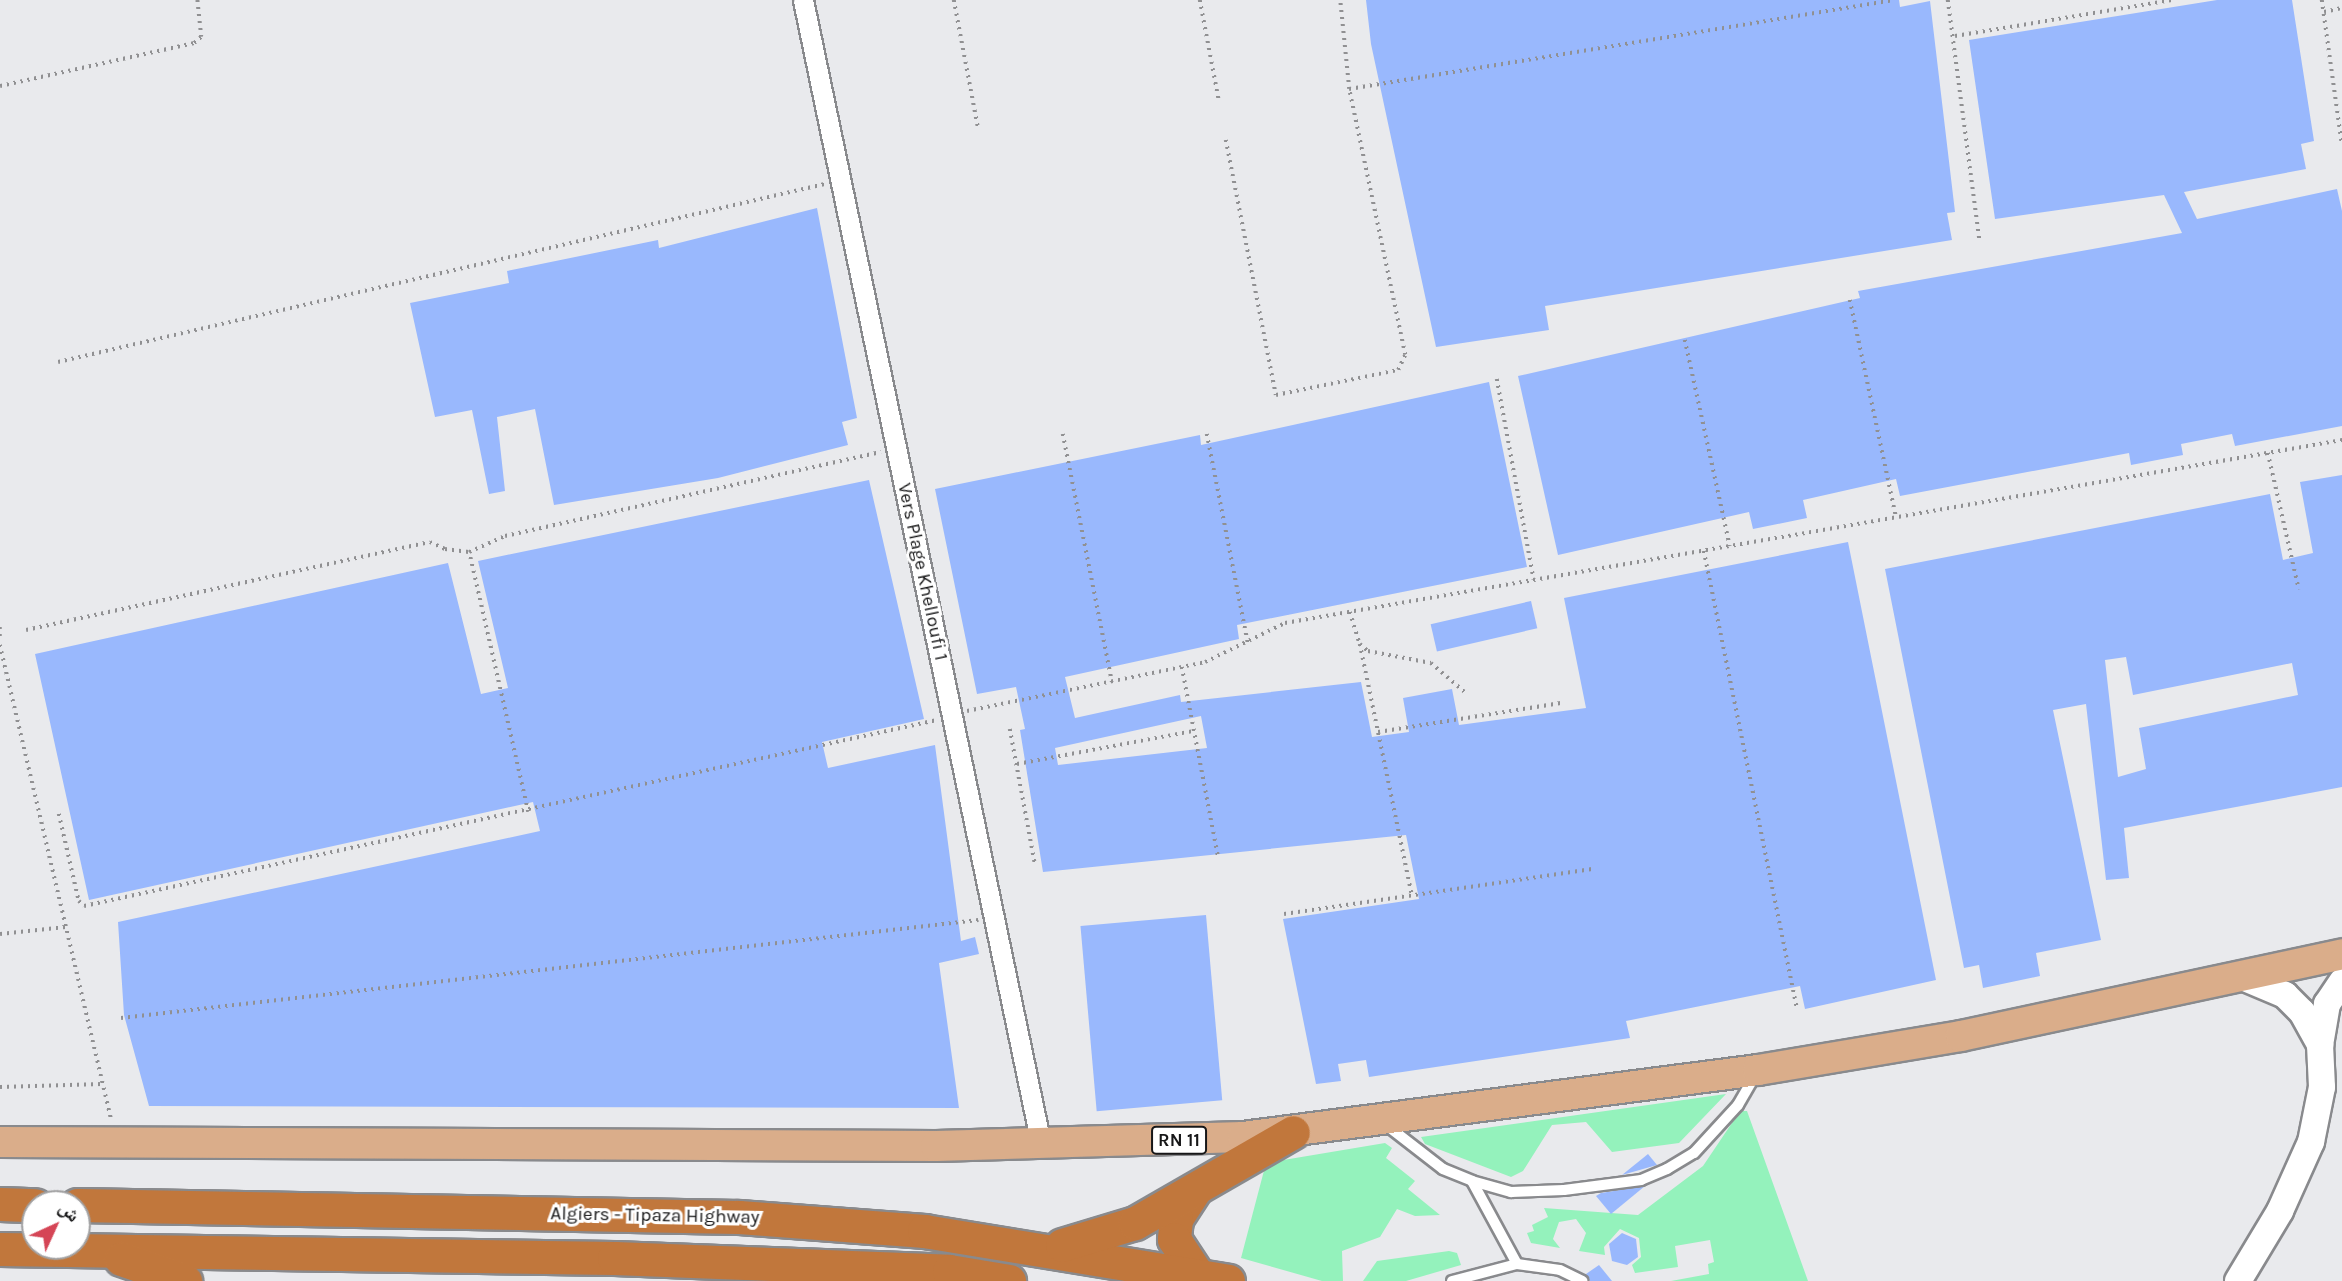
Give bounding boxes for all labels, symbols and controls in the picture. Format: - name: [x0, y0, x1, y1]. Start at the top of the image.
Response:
- street label: Vers Plage Khelloufi 1: [892, 481, 952, 663]
- road number: RN 11: [1151, 1126, 1207, 1154]
- north arrow: [21, 1190, 91, 1260]
- text: ش: [55, 1197, 84, 1226]
- street label: Algiers - Tipaza Highway: [550, 1203, 760, 1229]

